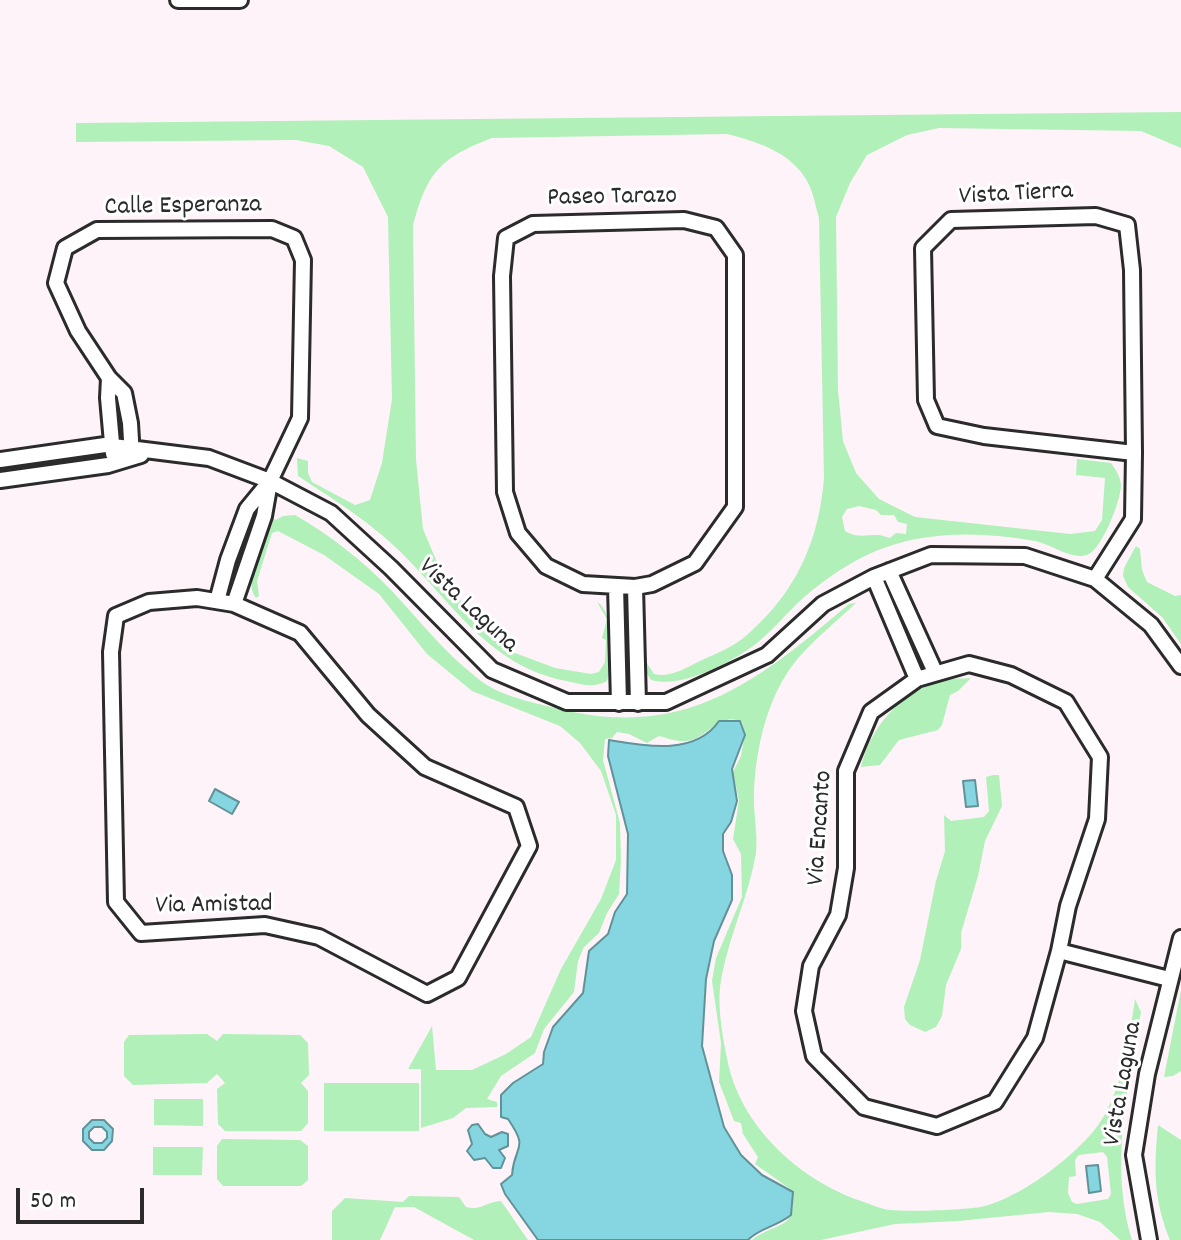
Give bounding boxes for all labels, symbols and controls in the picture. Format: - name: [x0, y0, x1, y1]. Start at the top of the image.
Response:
- street label: Vista Tierra: [958, 177, 1074, 215]
- street label: Paseo Tarazo: [547, 182, 677, 216]
- street label: Calle Esperanza: [104, 191, 262, 225]
- street label: Vista Laguna: [410, 553, 524, 661]
- street label: Via Encanto: [802, 770, 842, 886]
- street label: Via Amistad: [155, 890, 273, 924]
- street label: Vista Laguna: [1099, 1019, 1151, 1149]
- scale bar: [20, 1172, 148, 1222]
- text: 50 m: [30, 1185, 76, 1219]

